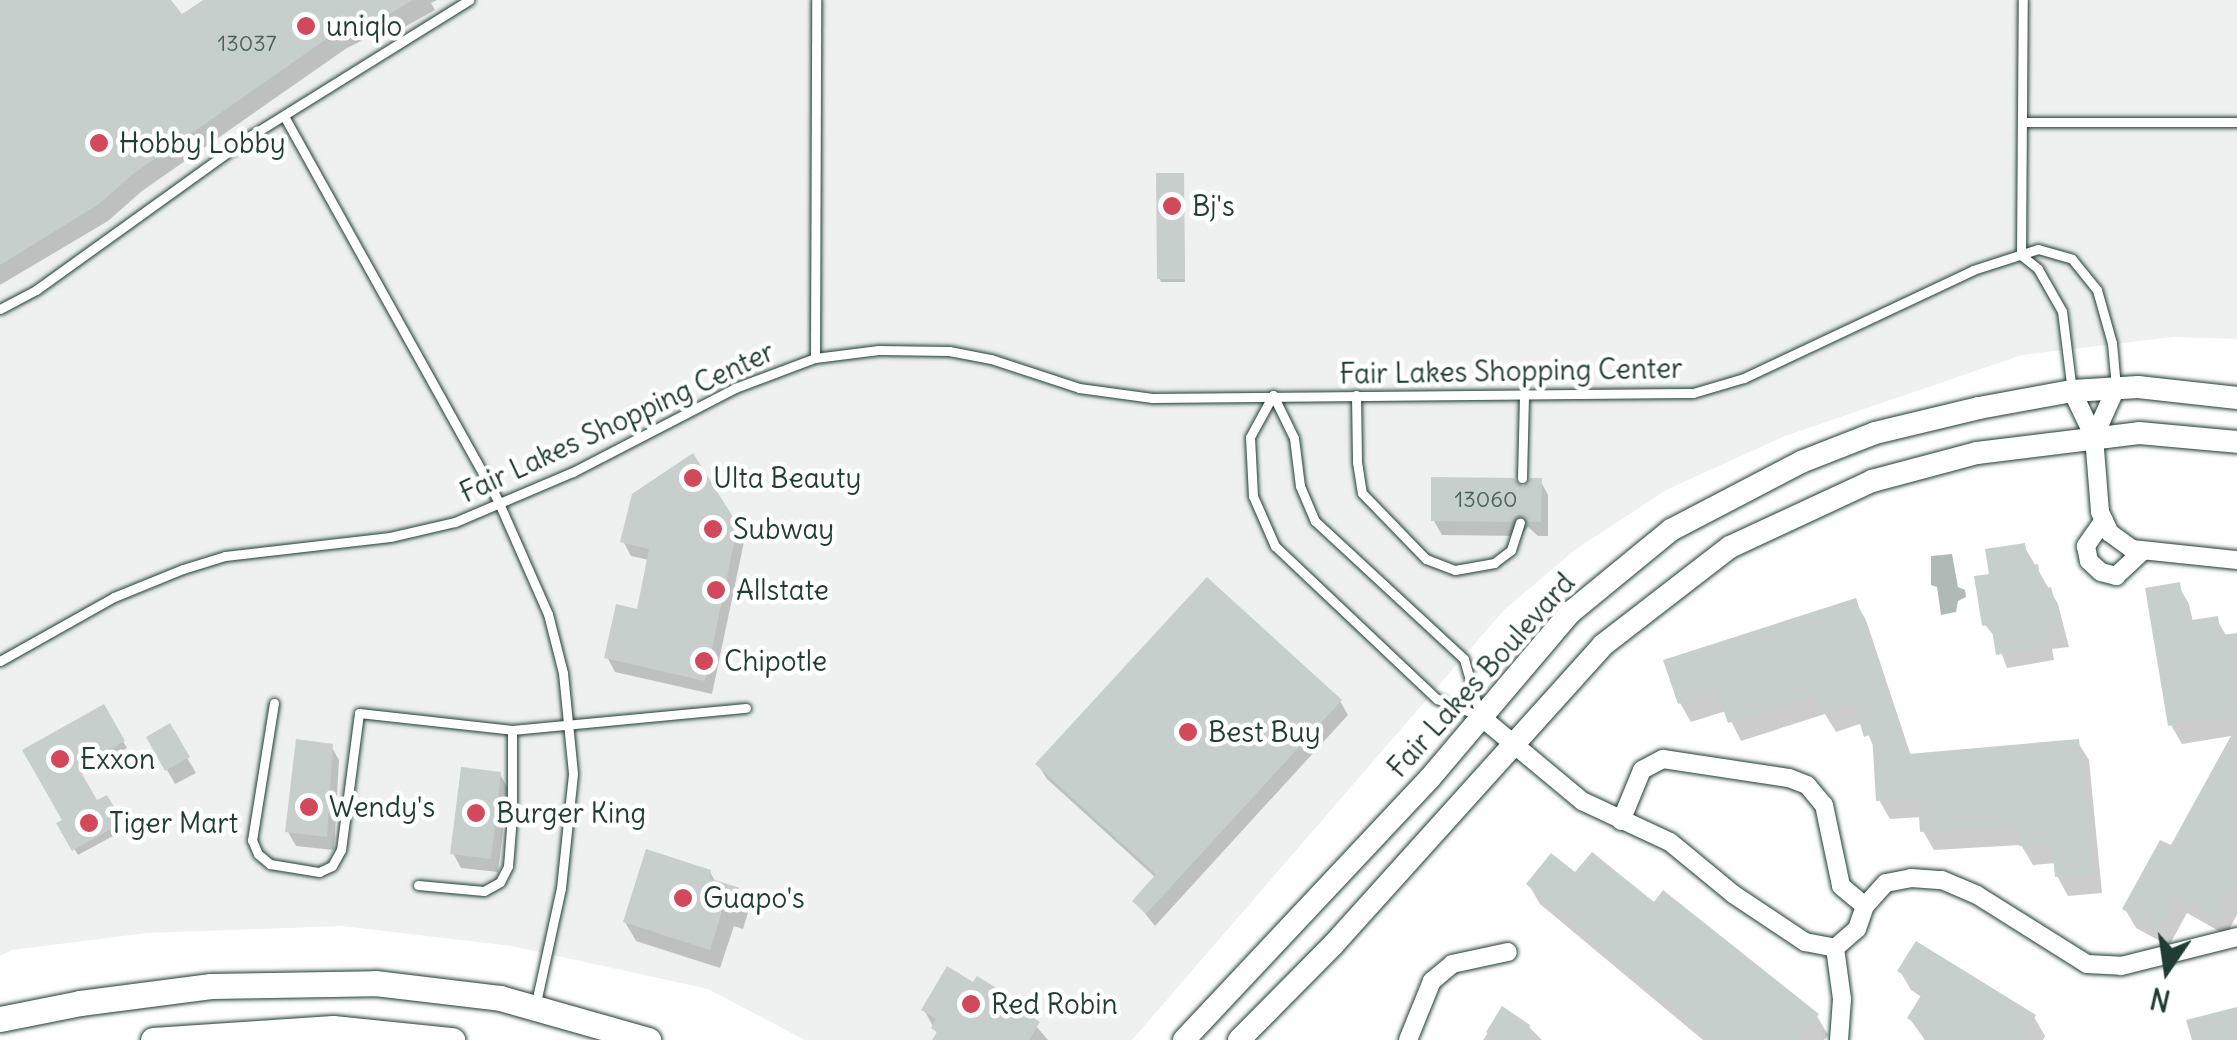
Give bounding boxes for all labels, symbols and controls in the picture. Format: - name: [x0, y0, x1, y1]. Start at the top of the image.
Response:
- place label: uniqlo: [326, 9, 402, 43]
- marker: uniqlo: [295, 15, 317, 37]
- house number: 13037: [218, 31, 276, 57]
- place label: Hobby Lobby: [119, 126, 286, 160]
- marker: Hobby Lobby: [88, 132, 110, 154]
- place label: Bj's: [1192, 189, 1235, 223]
- marker: Bj's: [1161, 195, 1183, 217]
- street label: Fair Lakes Shopping Center: [454, 334, 780, 510]
- street label: Fair Lakes Shopping Center: [1339, 351, 1683, 391]
- place label: Ulta Beauty: [713, 461, 861, 495]
- marker: Ulta Beauty: [682, 467, 704, 489]
- house number: 13060: [1455, 487, 1517, 513]
- place label: Subway: [733, 512, 834, 546]
- marker: Subway: [702, 518, 724, 540]
- street label: Fair Lakes Boulevard: [1380, 566, 1582, 784]
- place label: Allstate: [736, 573, 829, 607]
- marker: Allstate: [705, 579, 727, 601]
- place label: Chipotle: [724, 644, 827, 678]
- marker: Chipotle: [693, 650, 715, 672]
- place label: Best Buy: [1208, 715, 1321, 749]
- marker: Best Buy: [1177, 721, 1199, 743]
- place label: Exxon: [80, 742, 155, 776]
- marker: Exxon: [49, 748, 71, 770]
- place label: Wendy's: [329, 790, 435, 824]
- marker: Wendy's: [298, 796, 320, 818]
- place label: Burger King: [496, 796, 646, 830]
- marker: Burger King: [465, 802, 487, 824]
- place label: Tiger Mart: [109, 806, 238, 840]
- marker: Tiger Mart: [78, 812, 100, 834]
- place label: Guapo's: [703, 881, 805, 915]
- marker: Guapo's: [672, 887, 694, 909]
- north arrow: [2117, 920, 2217, 1020]
- text: N: [2147, 980, 2174, 1019]
- place label: Red Robin: [991, 987, 1118, 1021]
- marker: Red Robin: [960, 993, 982, 1015]

